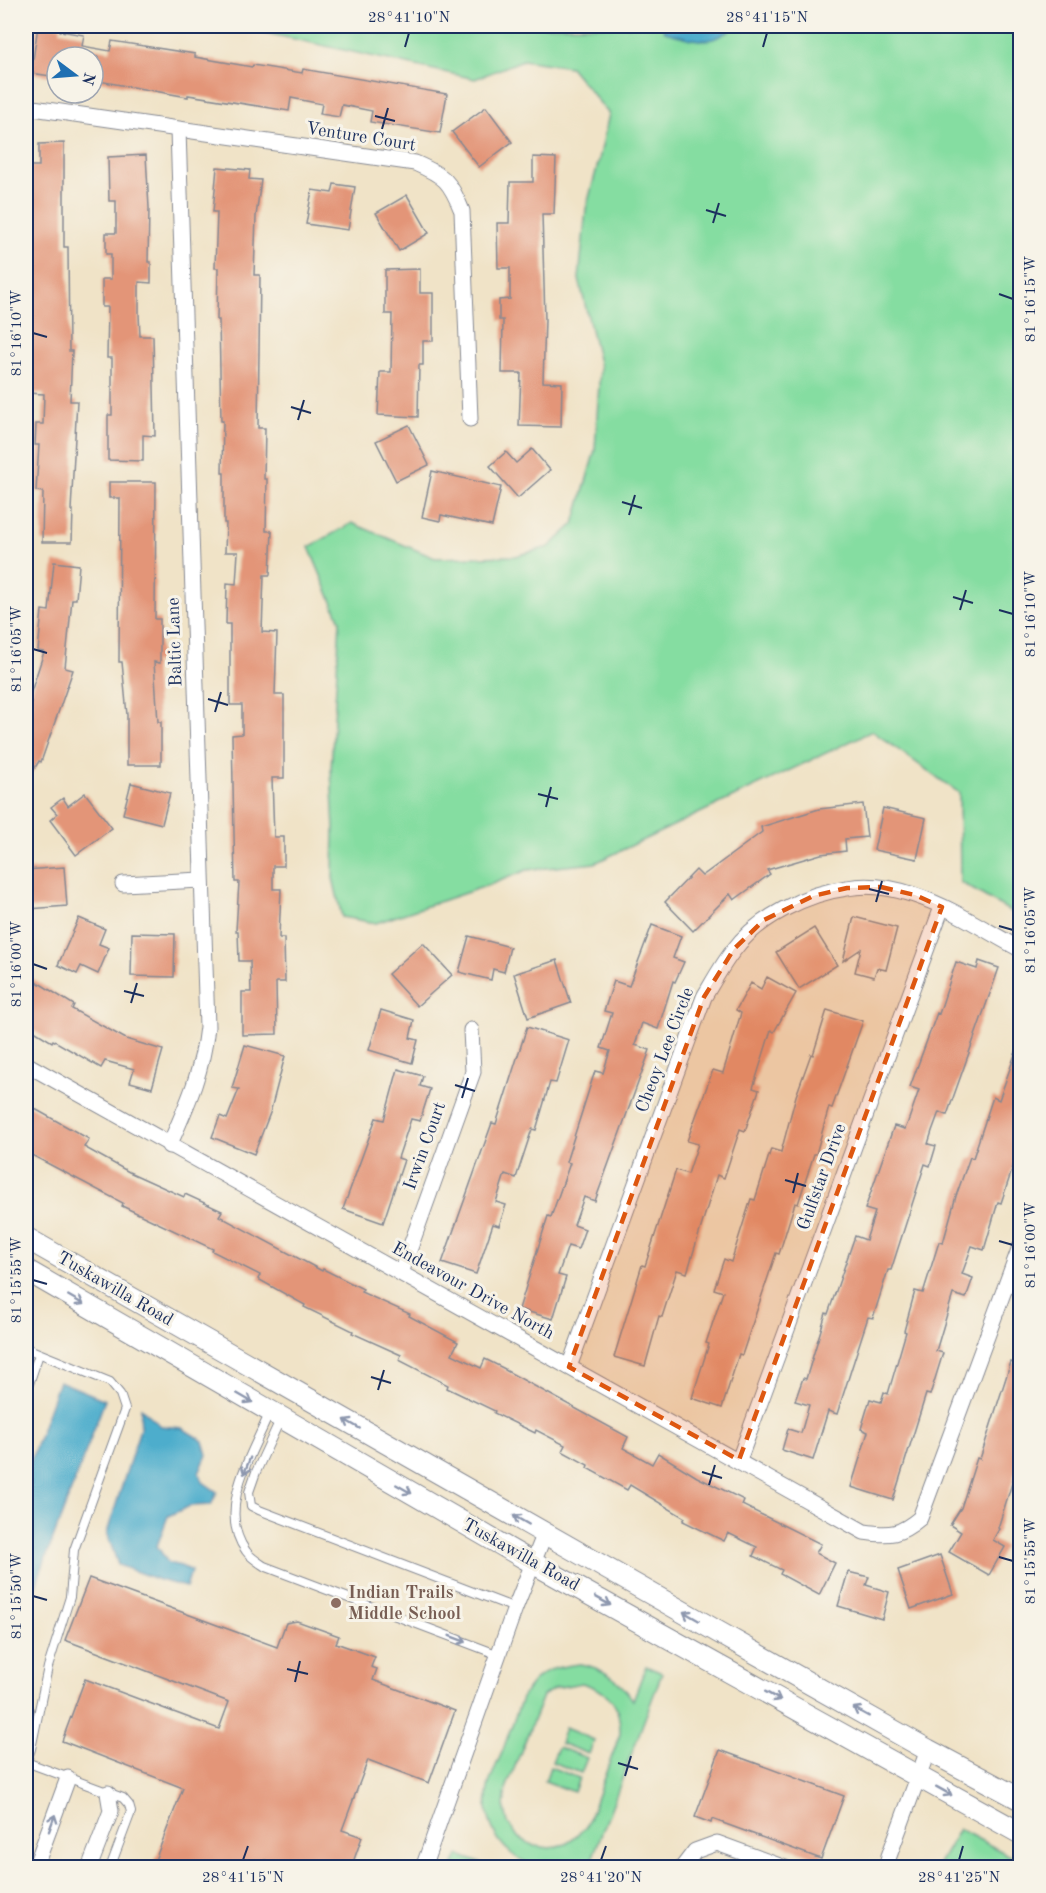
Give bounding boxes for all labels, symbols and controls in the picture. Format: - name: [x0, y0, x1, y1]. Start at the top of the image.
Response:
- text: 28°41'10"N: [368, 11, 450, 26]
- text: 28°41'15"N: [726, 11, 808, 26]
- north arrow: [45, 45, 105, 105]
- text: N: [78, 70, 97, 87]
- street label: Venture Court: [305, 119, 417, 155]
- text: 81°16'15"W: [1024, 256, 1039, 342]
- text: 81°16'10"W: [10, 290, 25, 376]
- text: 81°16'10"W: [1024, 571, 1039, 657]
- street label: Baltic Lane: [164, 597, 186, 687]
- text: 81°16'05"W: [10, 606, 25, 692]
- text: 81°16'05"W: [1024, 887, 1039, 973]
- text: 81°16'00"W: [10, 921, 25, 1007]
- street label: Cheoy Lee Circle: [633, 985, 697, 1115]
- street label: Irwin Court: [401, 1100, 449, 1192]
- street label: Gulfstar Drive: [794, 1121, 850, 1233]
- text: 81°16'00"W: [1024, 1202, 1039, 1288]
- text: 81°15'55"W: [10, 1237, 25, 1323]
- street label: Endeavour Drive North: [389, 1239, 557, 1343]
- street label: Tuskawilla Road: [54, 1249, 176, 1329]
- one-way arrow: [67, 1294, 84, 1306]
- one-way arrow: [236, 1392, 253, 1404]
- one-way arrow: [344, 1418, 361, 1430]
- one-way arrow: [241, 1456, 252, 1475]
- one-way arrow: [395, 1483, 412, 1495]
- one-way arrow: [513, 1514, 531, 1525]
- street label: Tuskawilla Road: [459, 1515, 583, 1595]
- text: 81°15'55"W: [1024, 1518, 1039, 1604]
- text: 81°15'50"W: [10, 1553, 25, 1639]
- place label: Indian Trails Middle School: [348, 1584, 462, 1623]
- marker: Indian Trails Middle School: [329, 1596, 343, 1610]
- one-way arrow: [594, 1596, 611, 1608]
- one-way arrow: [683, 1610, 700, 1622]
- one-way arrow: [448, 1635, 467, 1646]
- one-way arrow: [764, 1691, 781, 1703]
- one-way arrow: [853, 1706, 870, 1718]
- one-way arrow: [935, 1785, 952, 1797]
- one-way arrow: [47, 1814, 58, 1833]
- text: 28°41'15"N: [202, 1871, 284, 1886]
- text: 28°41'20"N: [560, 1871, 642, 1886]
- text: 28°41'25"N: [918, 1871, 1000, 1886]

